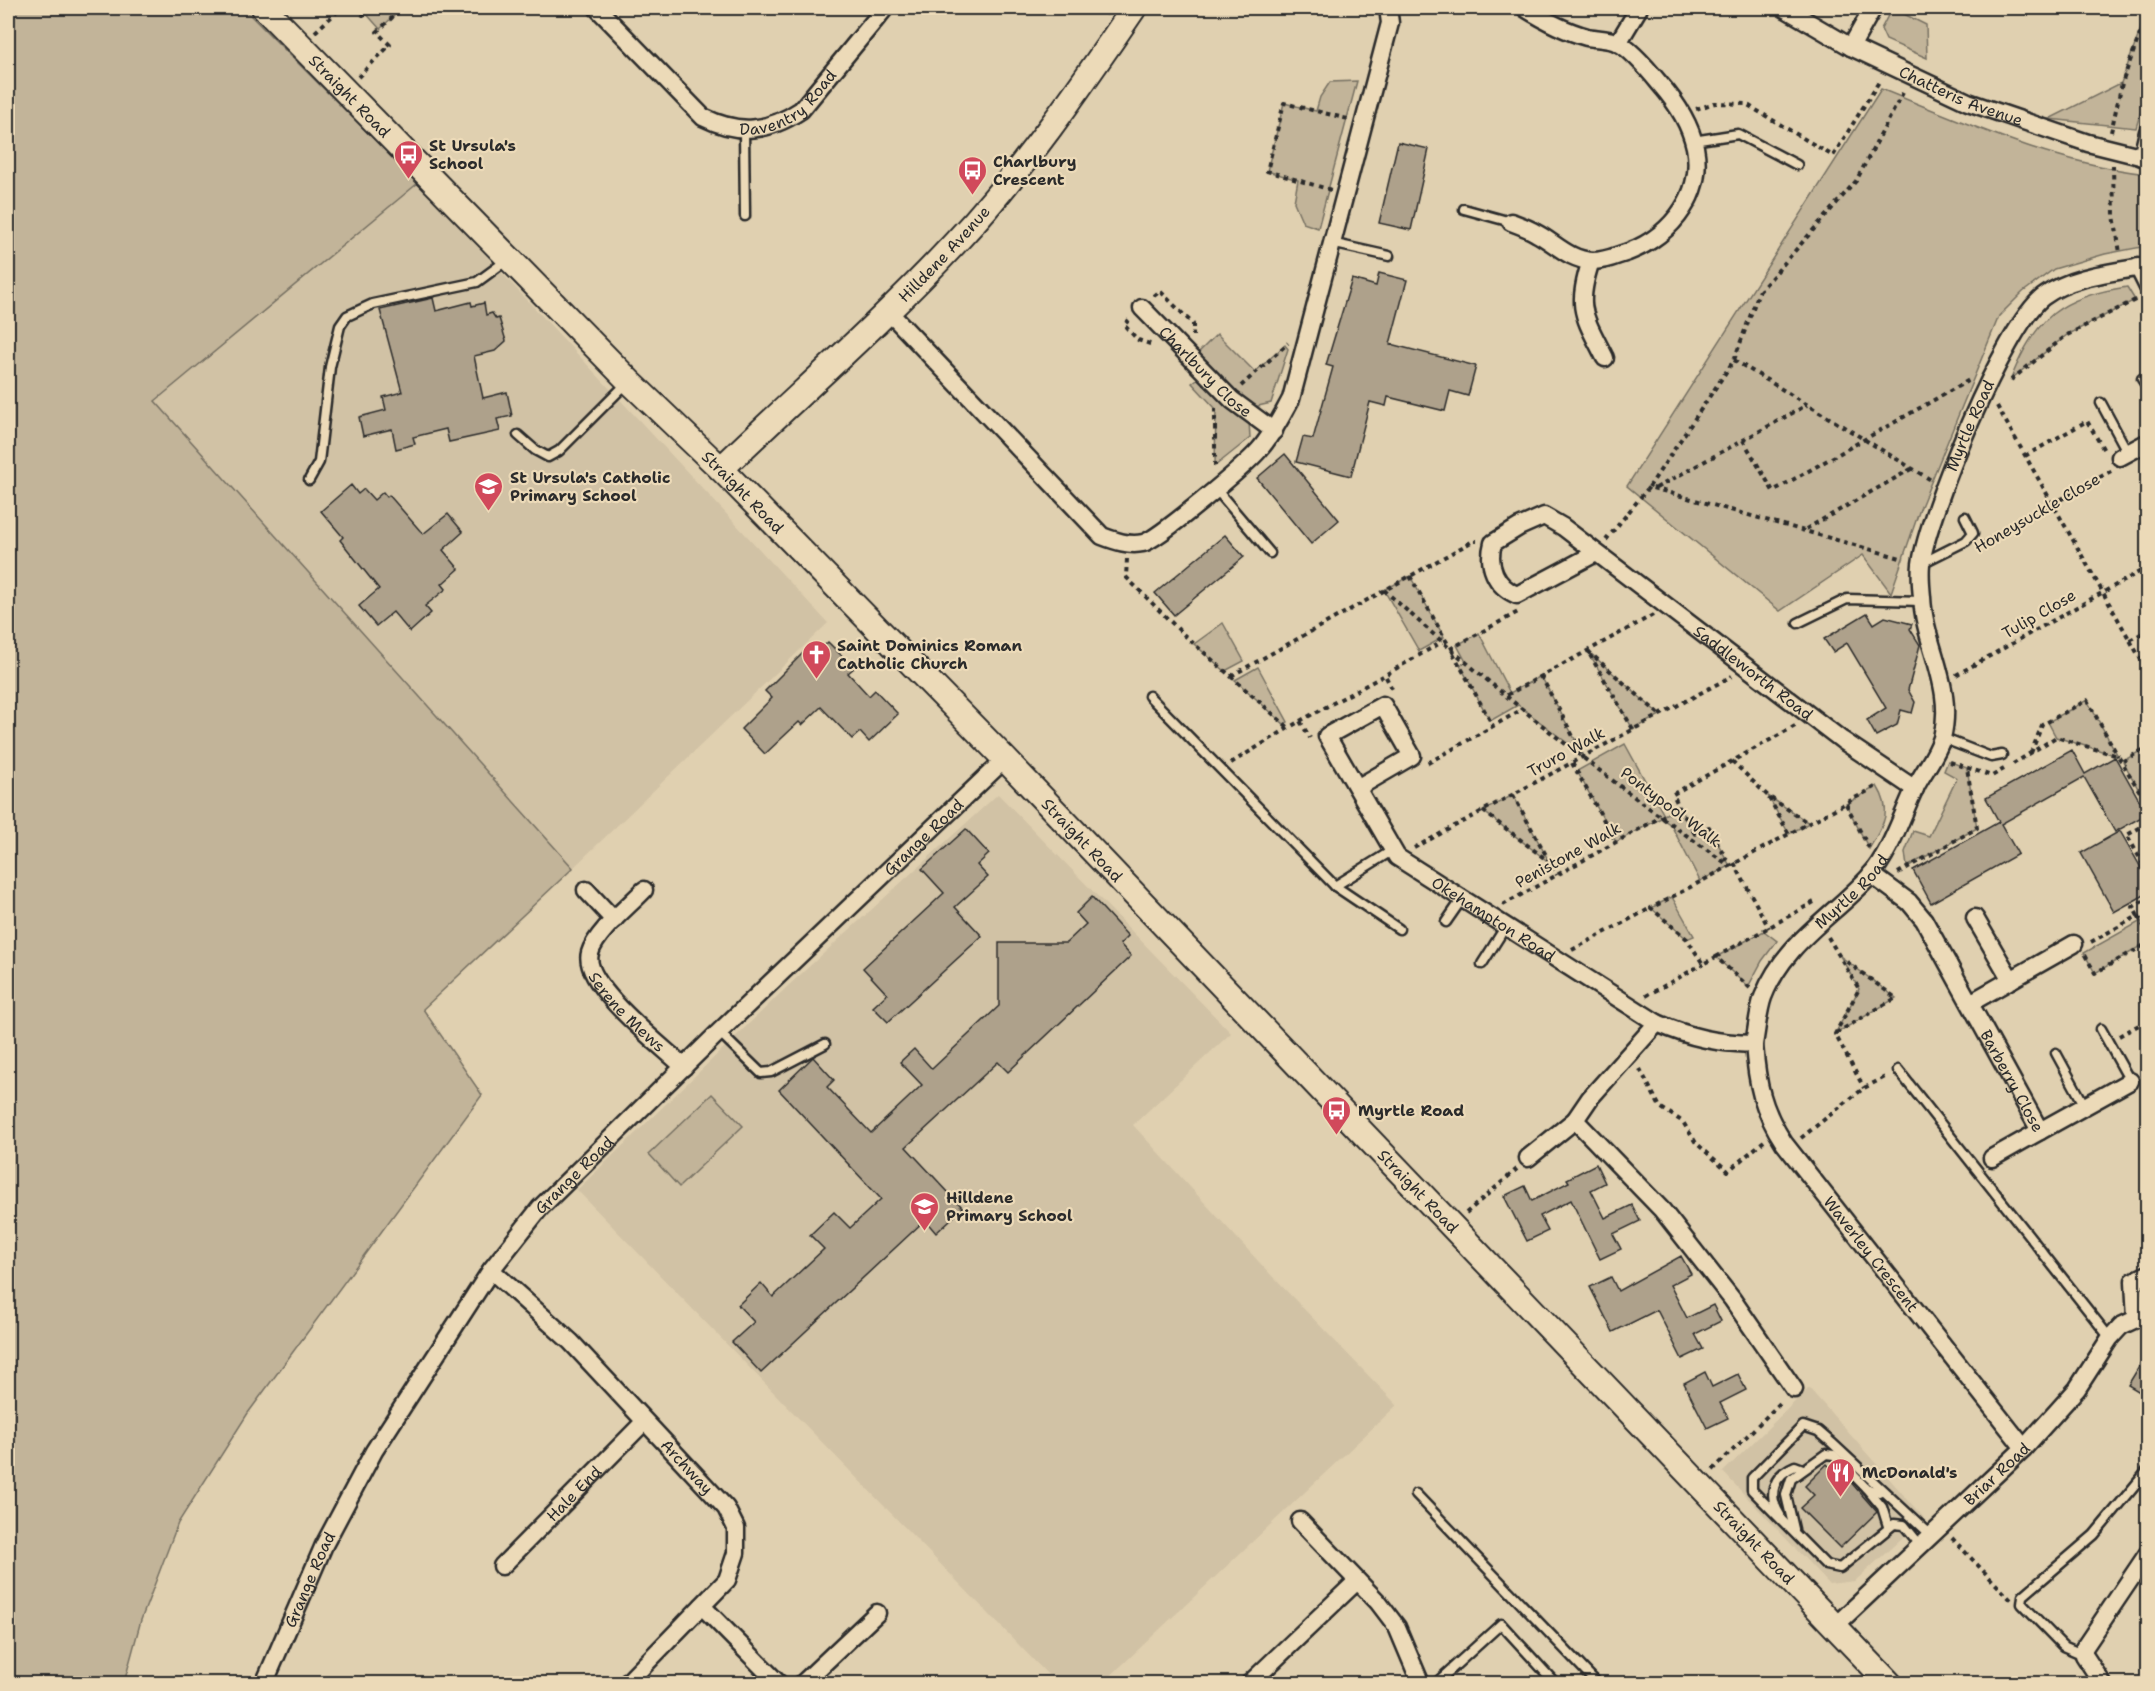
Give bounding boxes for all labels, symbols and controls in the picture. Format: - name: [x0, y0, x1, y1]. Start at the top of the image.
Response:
- street label: Straight Road: [305, 50, 395, 142]
- street label: Chatteris Avenue: [1896, 61, 2026, 130]
- street label: Daventry Road: [739, 65, 841, 139]
- place label: St Ursula's School: [429, 135, 516, 174]
- bus stop icon: St Ursula's School: [392, 138, 424, 180]
- place label: Charlbury Crescent: [993, 151, 1076, 190]
- bus stop icon: Charlbury Crescent: [956, 154, 988, 196]
- street label: Hilldene Avenue: [893, 201, 994, 306]
- street label: Charlbury Close: [1155, 321, 1256, 422]
- street label: Myrtle Road: [1941, 376, 1999, 474]
- street label: Straight Road: [698, 446, 789, 538]
- place label: St Ursula's Catholic Primary School: [510, 467, 670, 506]
- street label: Honeysuckle Close: [1970, 468, 2104, 558]
- school or university icon: St Ursula's Catholic Primary School: [473, 470, 505, 512]
- street label: Tulip Close: [1998, 584, 2080, 644]
- street label: Saddleworth Road: [1689, 620, 1817, 725]
- place label: Saint Dominics Roman Catholic Church: [837, 635, 1022, 674]
- church icon: Saint Dominics Roman Catholic Church: [800, 638, 832, 680]
- street label: Truro Walk: [1524, 722, 1608, 782]
- street label: Pontypool Walk: [1616, 762, 1726, 852]
- street label: Straight Road: [1037, 793, 1127, 886]
- street label: Grange Road: [879, 794, 968, 880]
- street label: Penistone Walk: [1511, 817, 1625, 893]
- street label: Myrtle Road: [1810, 850, 1893, 933]
- street label: Okehampton Road: [1428, 871, 1560, 966]
- street label: Serene Mews: [584, 968, 670, 1056]
- street label: Barberry Close: [1976, 1026, 2049, 1136]
- bus stop icon: Myrtle Road: [1321, 1094, 1353, 1136]
- place label: Myrtle Road: [1358, 1100, 1464, 1121]
- street label: Grange Road: [530, 1131, 618, 1218]
- street label: Straight Road: [1373, 1145, 1463, 1238]
- place label: Hilldene Primary School: [946, 1187, 1073, 1226]
- school or university icon: Hilldene Primary School: [909, 1190, 941, 1232]
- street label: Waverley Crescent: [1819, 1192, 1924, 1316]
- street label: Archway: [656, 1434, 718, 1499]
- street label: Briar Road: [1959, 1437, 2034, 1510]
- restaurant icon: McDonald's: [1825, 1456, 1857, 1498]
- street label: Hale End: [541, 1461, 606, 1526]
- place label: McDonald's: [1862, 1462, 1958, 1483]
- street label: Straight Road: [1709, 1496, 1799, 1589]
- street label: Grange Road: [279, 1528, 340, 1631]

